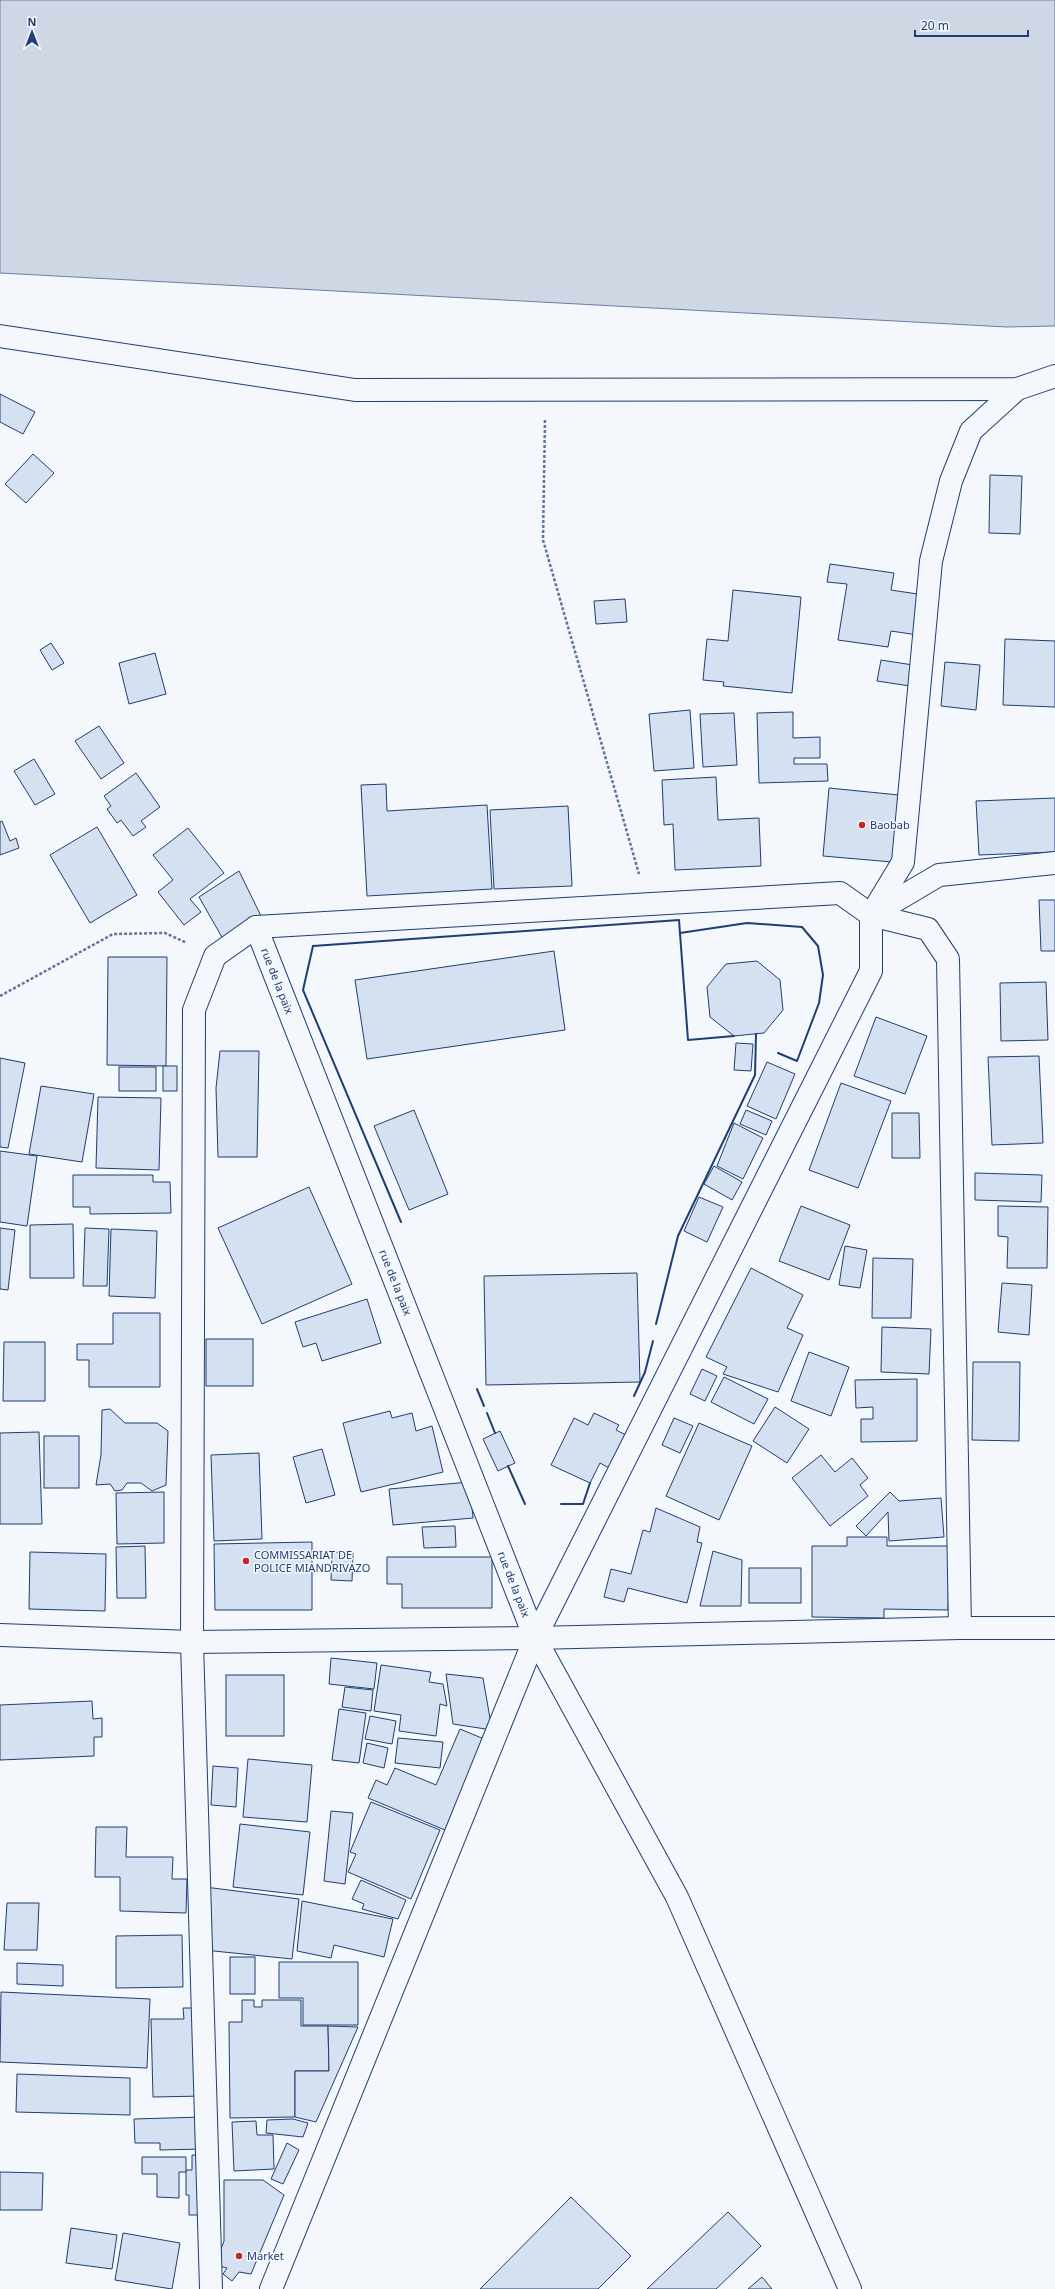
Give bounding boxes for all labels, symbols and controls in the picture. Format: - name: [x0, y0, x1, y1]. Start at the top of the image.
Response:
- north arrow: [12, 12, 52, 52]
- scale bar: [915, 12, 1028, 38]
- text: N: [28, 14, 36, 29]
- text: 20 m: [921, 17, 949, 34]
- place label: Baobab: [870, 817, 910, 832]
- marker: Baobab: [857, 820, 867, 830]
- street label: rue de la paix: [258, 946, 297, 1016]
- street label: rue de la paix: [376, 1247, 416, 1318]
- place label: COMMISSARIAT DE POLICE MIANDRIVAZO: [254, 1547, 370, 1575]
- street label: rue de la paix: [495, 1549, 534, 1619]
- marker: COMMISSARIAT DE POLICE MIANDRIVAZO: [241, 1556, 251, 1566]
- place label: Market: [247, 2248, 284, 2263]
- marker: Market: [234, 2251, 244, 2261]

